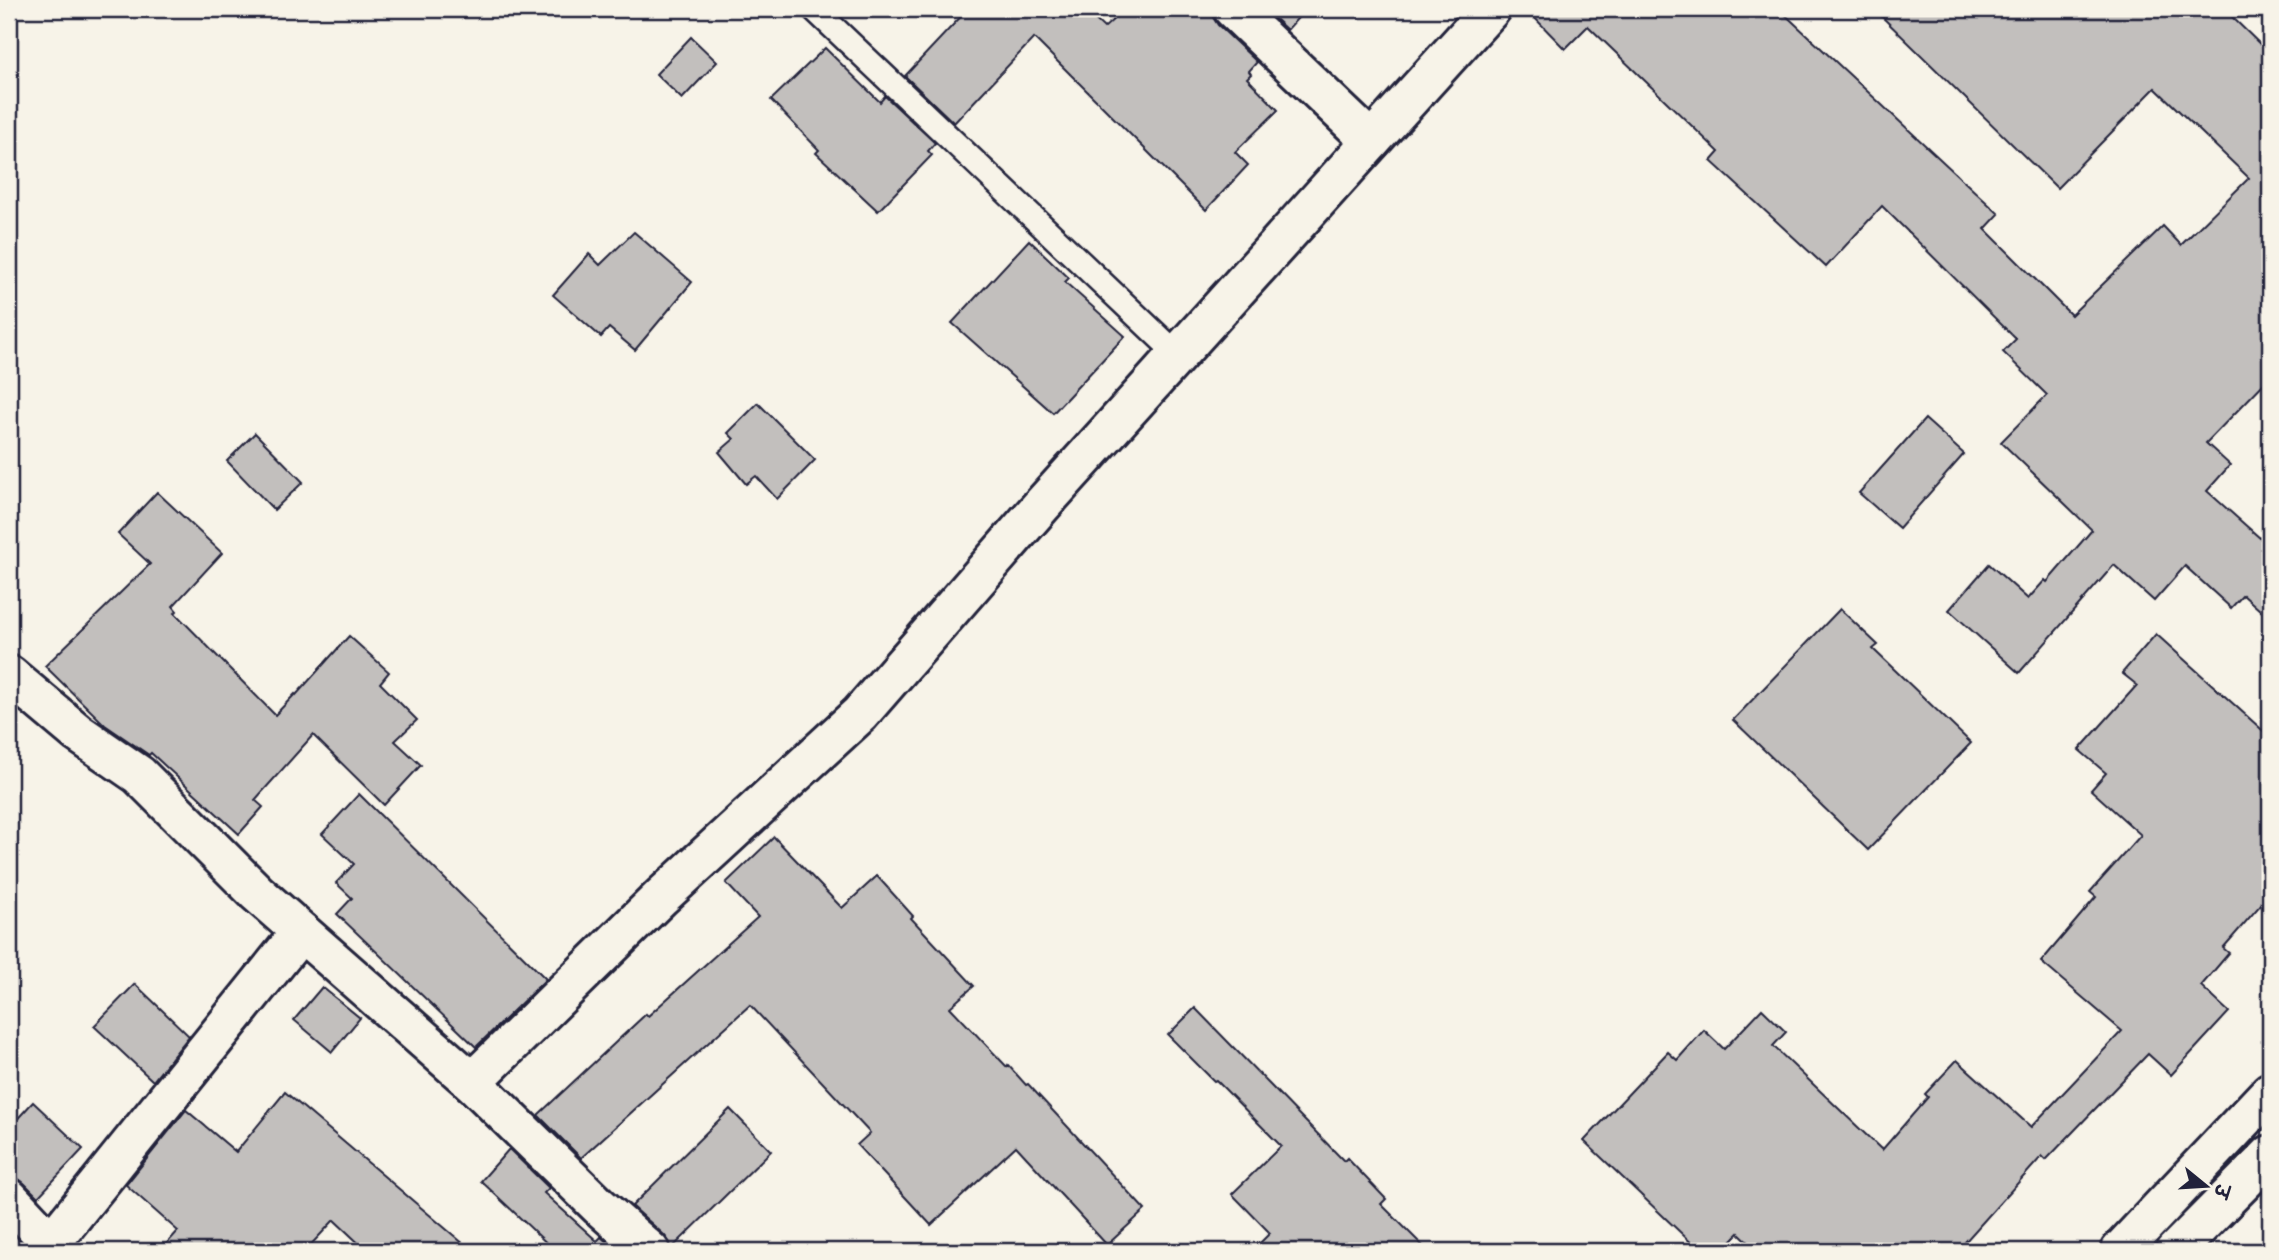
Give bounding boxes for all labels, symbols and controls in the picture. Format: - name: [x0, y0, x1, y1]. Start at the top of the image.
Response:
- north arrow: [2170, 1152, 2240, 1222]
- text: उ: [2206, 1179, 2235, 1203]

